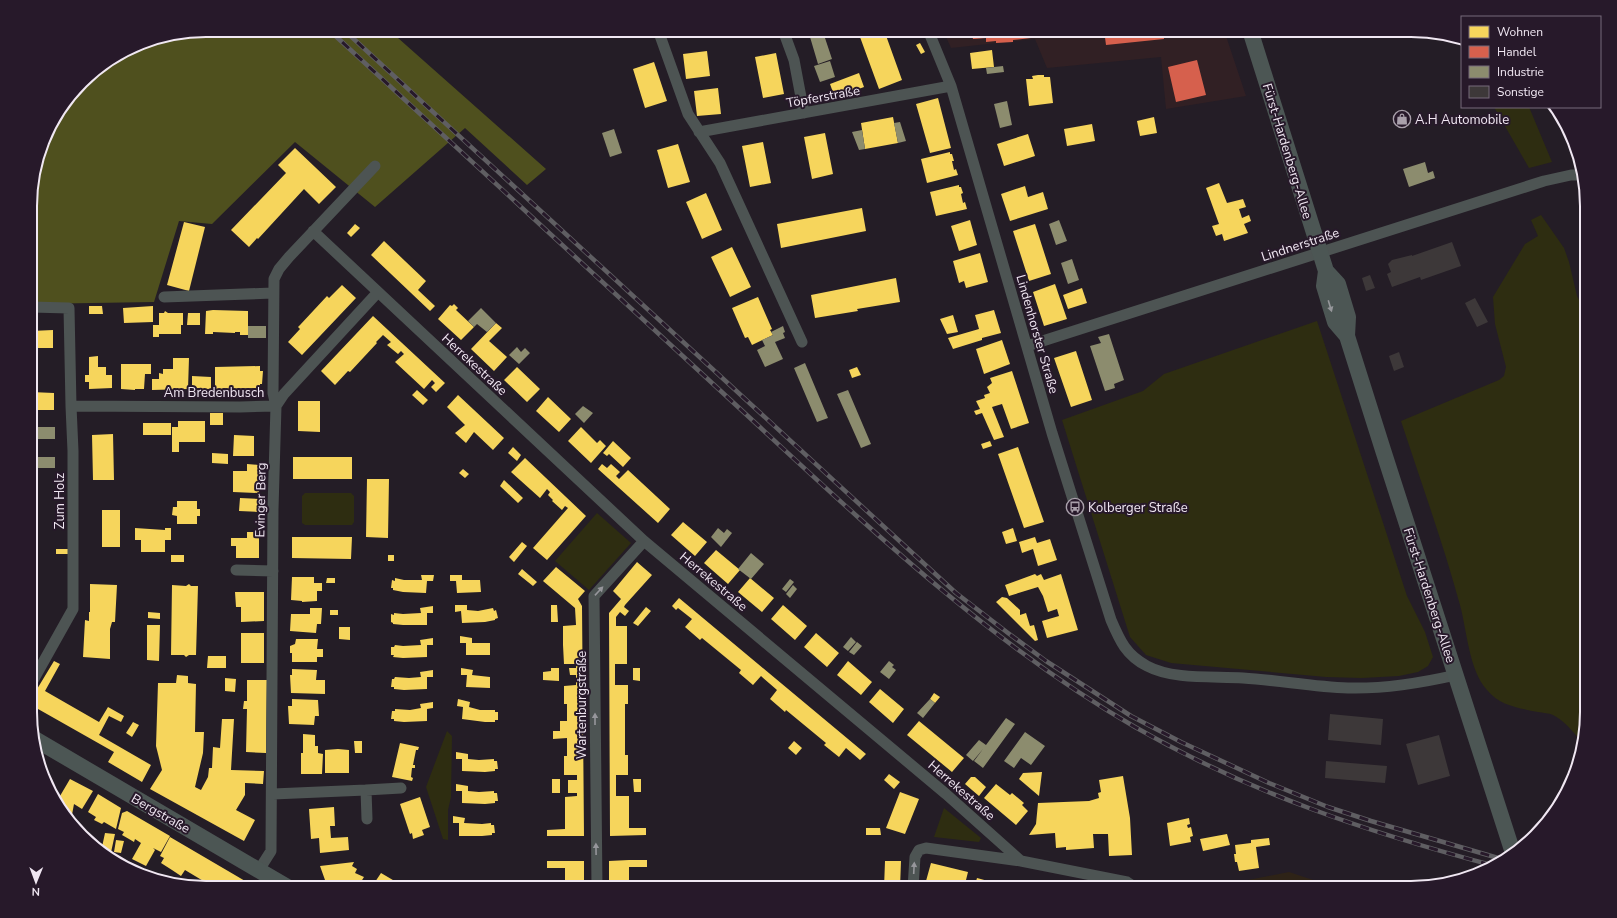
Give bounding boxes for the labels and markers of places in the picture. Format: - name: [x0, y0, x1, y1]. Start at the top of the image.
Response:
- shop icon: A.H Automobile: [1392, 109, 1412, 129]
- place label: A.H Automobile: [1415, 111, 1509, 129]
- bus stop icon: Kolberger Straße: [1065, 497, 1085, 517]
- place label: Kolberger Straße: [1088, 499, 1188, 517]

